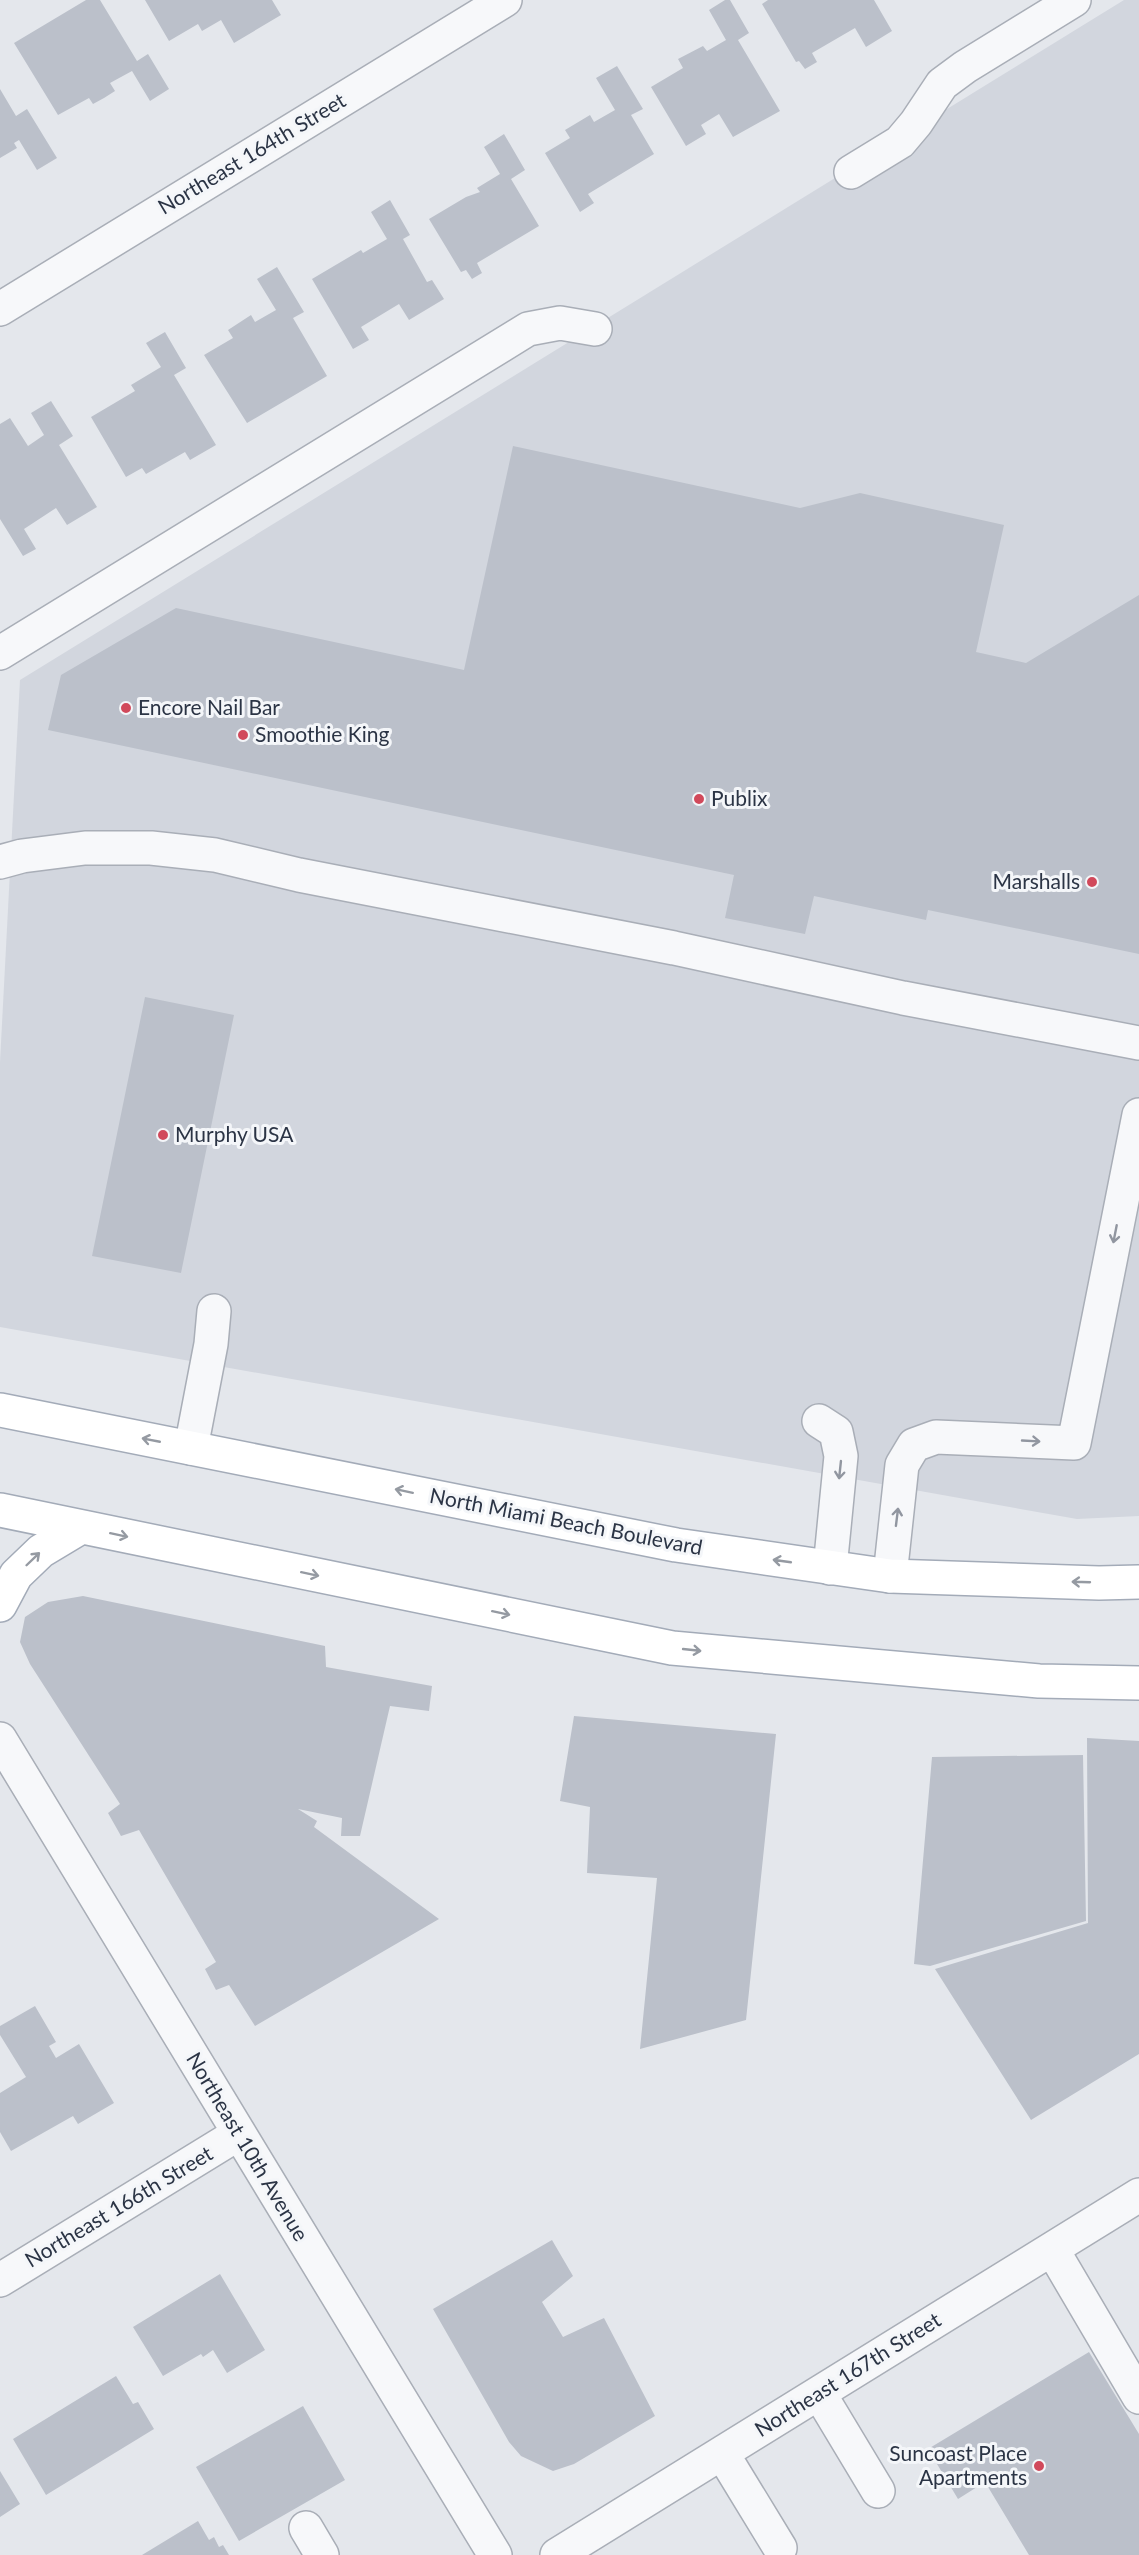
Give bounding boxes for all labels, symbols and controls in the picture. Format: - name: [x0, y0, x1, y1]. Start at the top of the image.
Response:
- street label: Northeast 164th Street: [153, 87, 350, 219]
- place label: Encore Nail Bar: [138, 694, 280, 719]
- marker: Encore Nail Bar: [119, 701, 133, 715]
- place label: Smoothie King: [255, 721, 389, 746]
- marker: Smoothie King: [236, 728, 250, 742]
- place label: Publix: [711, 785, 768, 810]
- marker: Publix: [692, 792, 706, 806]
- place label: Marshalls: [993, 868, 1080, 893]
- marker: Marshalls: [1085, 875, 1099, 889]
- place label: Murphy USA: [175, 1121, 294, 1146]
- marker: Murphy USA: [156, 1128, 170, 1142]
- one-way arrow: [1109, 1224, 1120, 1244]
- one-way arrow: [142, 1434, 162, 1445]
- one-way arrow: [1021, 1436, 1041, 1447]
- one-way arrow: [834, 1460, 845, 1480]
- street label: North Miami Beach Boulevard: [428, 1482, 705, 1559]
- one-way arrow: [395, 1485, 414, 1496]
- one-way arrow: [892, 1508, 903, 1528]
- one-way arrow: [109, 1530, 128, 1541]
- one-way arrow: [26, 1552, 41, 1566]
- one-way arrow: [772, 1555, 792, 1566]
- one-way arrow: [300, 1569, 319, 1580]
- one-way arrow: [1071, 1577, 1091, 1588]
- one-way arrow: [491, 1608, 510, 1620]
- one-way arrow: [682, 1645, 702, 1656]
- street label: Northeast 10th Avenue: [182, 2047, 315, 2245]
- street label: Northeast 166th Street: [20, 2140, 217, 2272]
- street label: Northeast 167th Street: [750, 2306, 945, 2441]
- place label: Suncoast Place Apartments: [889, 2440, 1027, 2489]
- marker: Suncoast Place Apartments: [1032, 2459, 1046, 2473]

